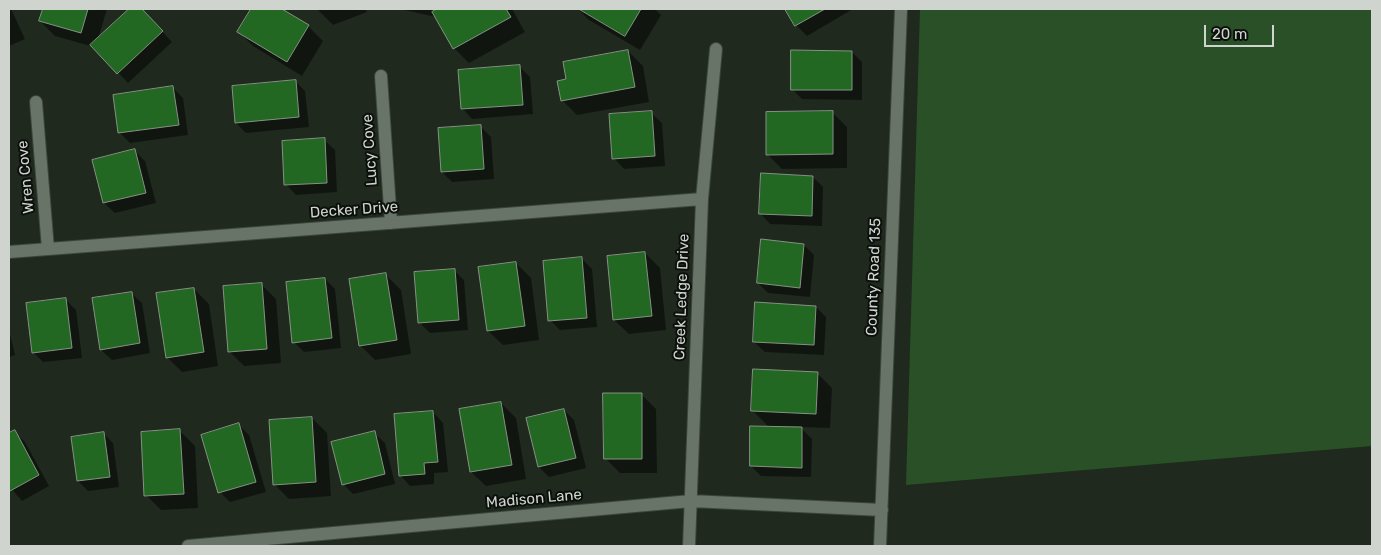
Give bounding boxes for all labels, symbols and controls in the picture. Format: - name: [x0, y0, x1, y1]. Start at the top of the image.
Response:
- scale bar: [1206, 15, 1276, 47]
- text: 20 m: [1212, 25, 1247, 43]
- street label: Lucy Cove: [359, 113, 381, 187]
- street label: Wren Cove: [14, 140, 38, 214]
- street label: Decker Drive: [309, 198, 399, 222]
- street label: County Road 135: [863, 218, 885, 336]
- street label: Creek Ledge Drive: [671, 233, 693, 361]
- street label: Madison Lane: [485, 486, 583, 512]

